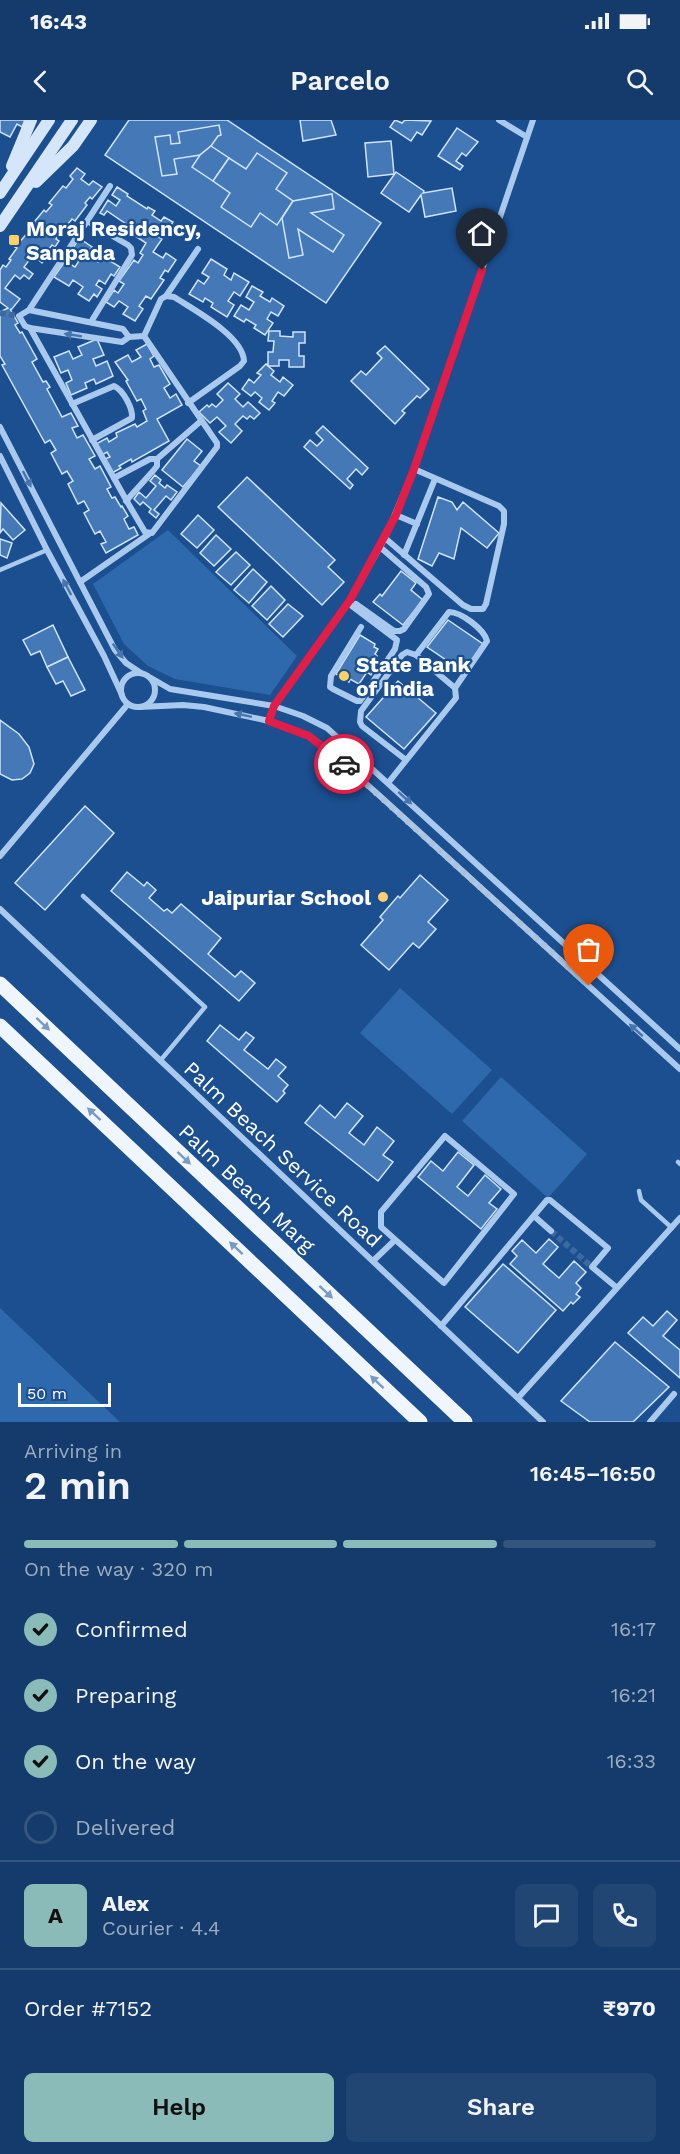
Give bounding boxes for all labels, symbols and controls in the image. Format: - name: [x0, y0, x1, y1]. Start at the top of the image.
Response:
- text: 16:43: [30, 9, 87, 34]
- icon: back: [24, 65, 57, 98]
- text: Parcelo: [290, 65, 390, 97]
- icon: search: [623, 65, 656, 98]
- pin: [456, 208, 507, 270]
- place label: Moraj Residency, Sanpada: [26, 216, 201, 265]
- icon: home: [465, 217, 498, 250]
- marker: Moraj Residency, Sanpada: [7, 233, 21, 247]
- one-way arrow: [63, 330, 82, 339]
- one-way arrow: [22, 470, 32, 487]
- one-way arrow: [62, 578, 72, 595]
- one-way arrow: [111, 644, 123, 659]
- place label: State Bank of India: [356, 652, 472, 701]
- marker: State Bank of India: [337, 669, 351, 683]
- one-way arrow: [233, 710, 252, 720]
- courier: [314, 734, 374, 794]
- icon: car: [328, 748, 361, 781]
- one-way arrow: [397, 791, 412, 805]
- place label: Jaipuriar School: [201, 885, 371, 910]
- marker: Jaipuriar School: [376, 890, 390, 904]
- pin: [563, 924, 614, 986]
- icon: bag: [572, 933, 605, 966]
- one-way arrow: [35, 1017, 50, 1031]
- one-way arrow: [629, 1023, 644, 1037]
- street label: Palm Beach Service Road: [179, 1056, 387, 1252]
- one-way arrow: [86, 1107, 101, 1121]
- street label: Palm Beach Marg: [174, 1119, 321, 1258]
- one-way arrow: [177, 1151, 192, 1165]
- one-way arrow: [228, 1241, 243, 1255]
- one-way arrow: [319, 1284, 333, 1298]
- one-way arrow: [370, 1375, 385, 1389]
- scale bar: [18, 1380, 111, 1408]
- text: 50 m: [27, 1384, 67, 1403]
- text: Arriving in: [24, 1439, 122, 1463]
- text: 16:45–16:50: [530, 1461, 656, 1486]
- text: 2 min: [24, 1463, 131, 1508]
- text: On the way · 320 m: [24, 1557, 213, 1581]
- icon: check: [24, 1613, 57, 1646]
- text: Confirmed: [75, 1617, 188, 1642]
- text: 16:17: [611, 1617, 656, 1641]
- icon: check: [24, 1679, 57, 1712]
- text: Preparing: [75, 1683, 176, 1708]
- text: 16:21: [611, 1683, 656, 1707]
- icon: check: [24, 1745, 57, 1778]
- text: On the way: [75, 1749, 196, 1774]
- text: 16:33: [607, 1749, 656, 1773]
- text: Delivered: [75, 1815, 175, 1840]
- button: chat: [515, 1884, 578, 1947]
- button: phone: [593, 1884, 656, 1947]
- text: Alex: [102, 1891, 149, 1916]
- text: A: [48, 1903, 63, 1928]
- text: Courier · 4.4: [102, 1916, 220, 1940]
- text: Order #7152: [24, 1996, 152, 2021]
- text: ₹970: [603, 1996, 656, 2021]
- button: Help: [24, 2073, 334, 2142]
- button: Share: [346, 2073, 656, 2142]

